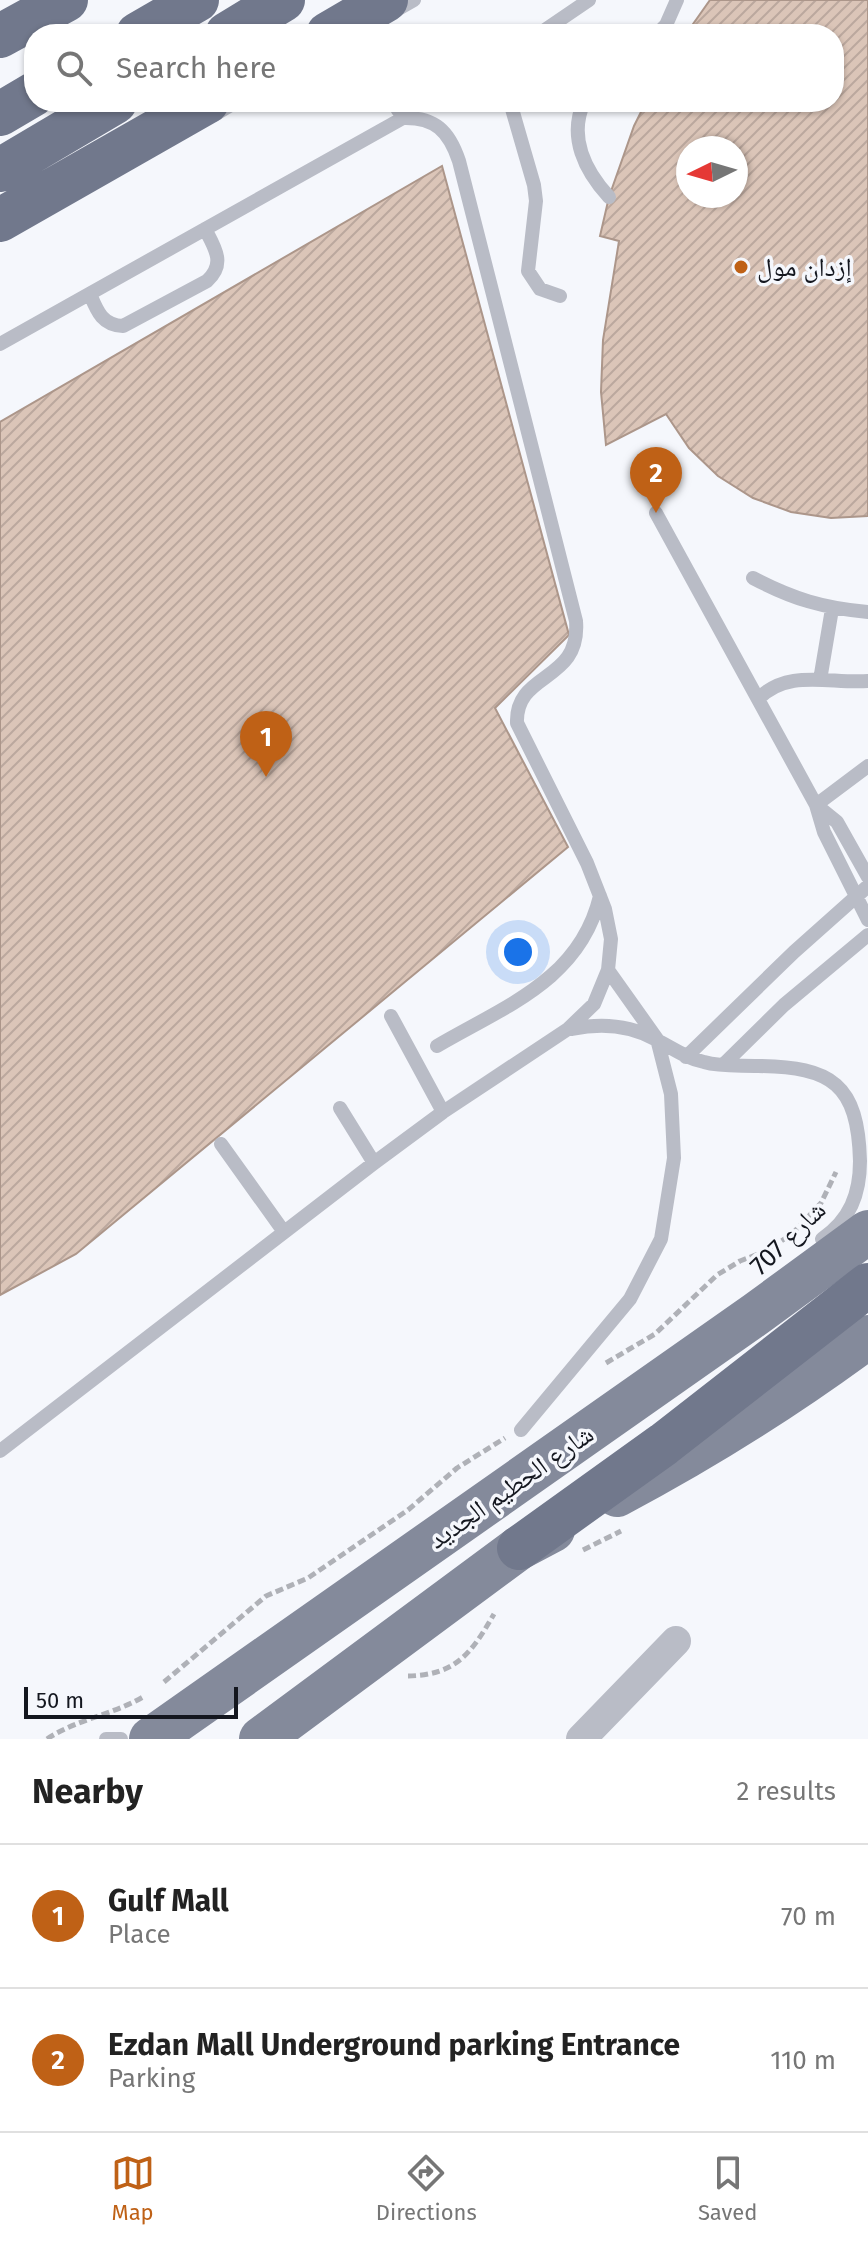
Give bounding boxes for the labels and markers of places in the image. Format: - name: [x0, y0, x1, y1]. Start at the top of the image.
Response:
- place label: إزدان مول: [757, 252, 852, 284]
- marker: إزدان مول: [732, 258, 750, 276]
- pin: 2: [630, 447, 682, 513]
- pin: 1: [240, 711, 292, 777]

